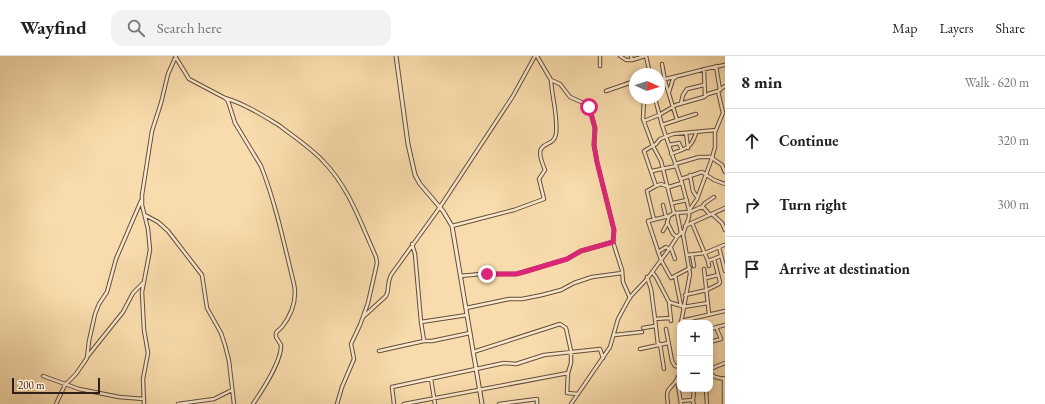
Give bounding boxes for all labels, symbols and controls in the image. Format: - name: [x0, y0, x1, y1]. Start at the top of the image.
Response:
- search box: [111, 10, 391, 46]
- text: Wayfind: [20, 15, 87, 40]
- icon: search: [125, 17, 147, 39]
- text: Search here: [157, 18, 222, 37]
- text: Map: [892, 19, 917, 37]
- text: Layers: [939, 19, 974, 37]
- text: Share: [996, 19, 1025, 37]
- north arrow: [629, 68, 665, 104]
- text: 8 min: [741, 71, 782, 93]
- text: Walk · 620 m: [965, 74, 1029, 91]
- route start: [580, 98, 598, 116]
- icon: ahead: [741, 130, 763, 152]
- text: Continue: [779, 131, 839, 150]
- text: 320 m: [998, 132, 1029, 149]
- icon: right: [741, 194, 763, 216]
- text: Turn right: [779, 195, 847, 214]
- text: 300 m: [998, 196, 1029, 213]
- icon: arrive: [741, 258, 763, 280]
- text: Arrive at destination: [779, 259, 910, 278]
- route end: [478, 265, 496, 283]
- map controls: [677, 320, 713, 392]
- button: +: [677, 320, 713, 356]
- button: −: [677, 356, 713, 392]
- scale bar: [12, 376, 100, 395]
- text: 200 m: [18, 378, 45, 392]

